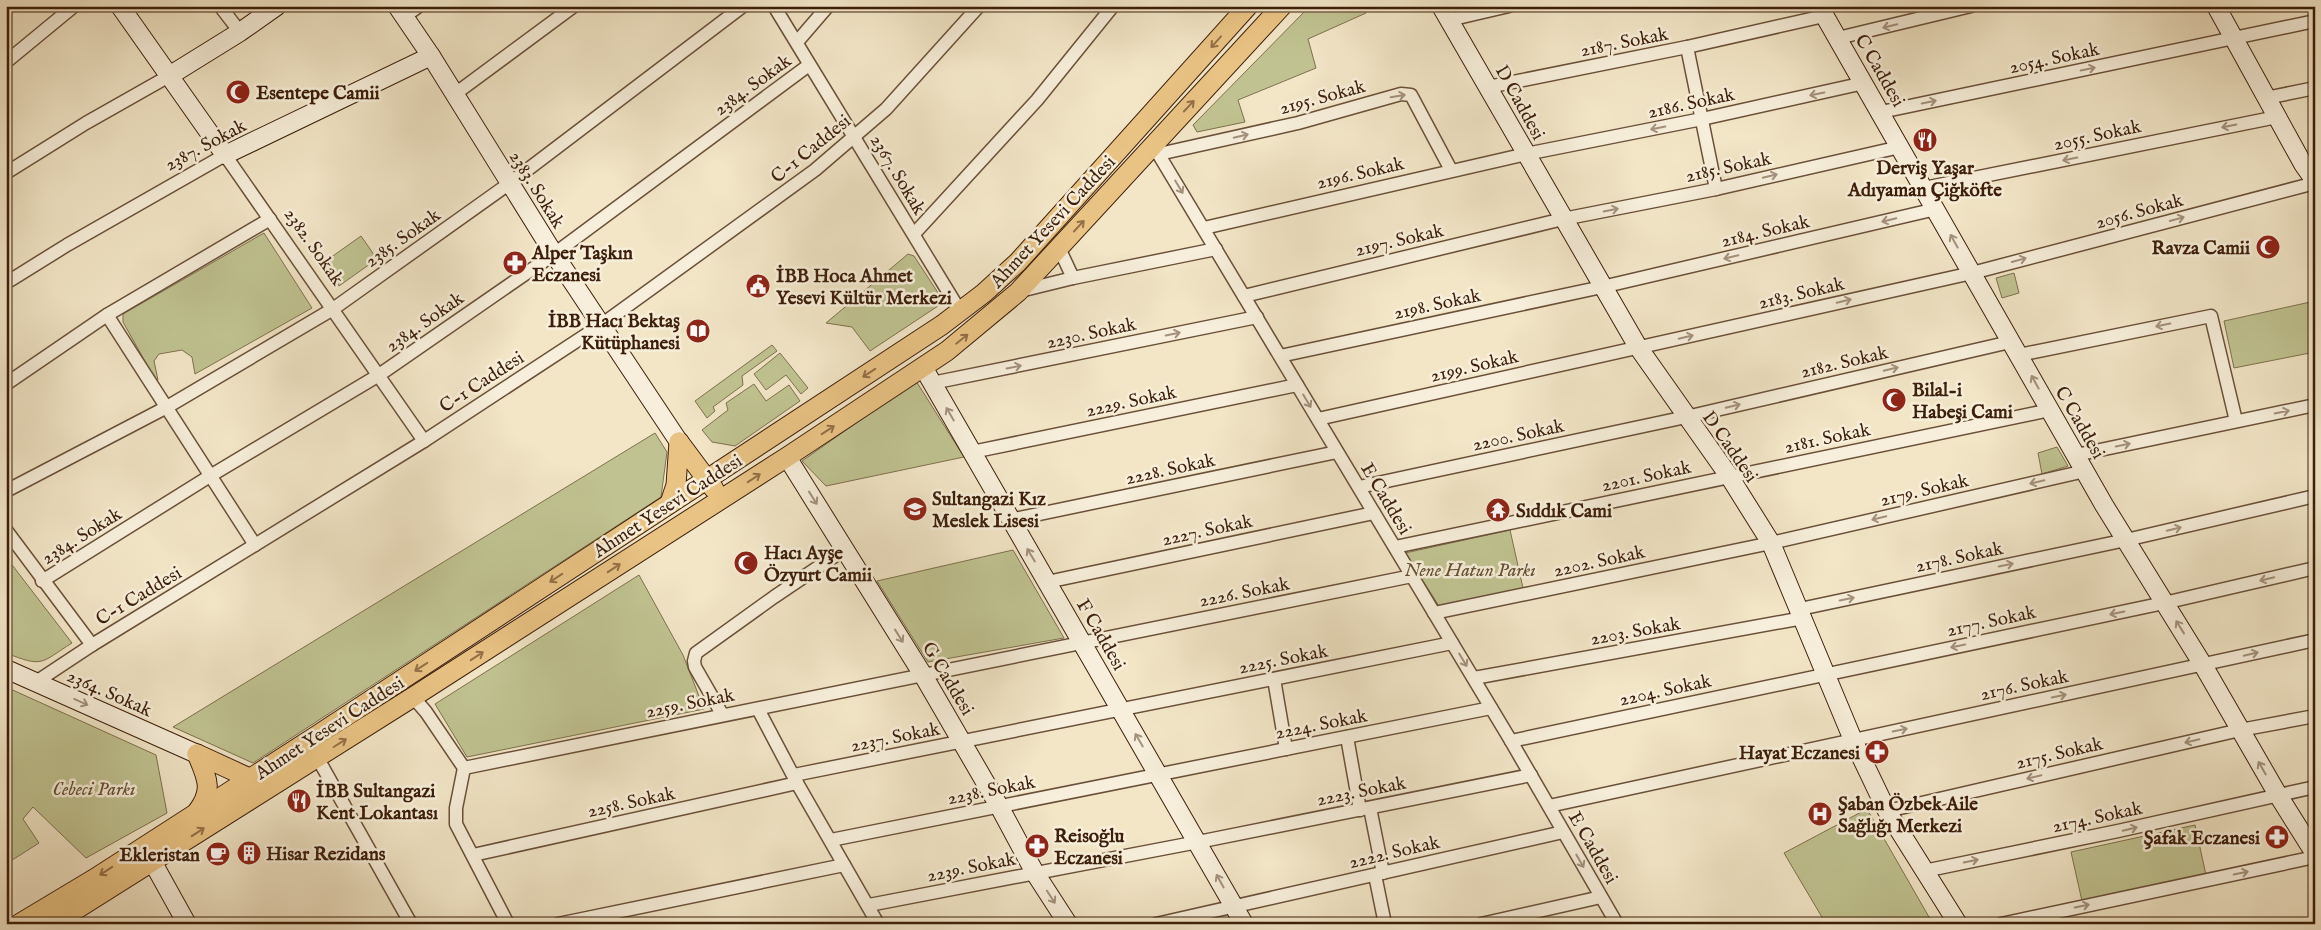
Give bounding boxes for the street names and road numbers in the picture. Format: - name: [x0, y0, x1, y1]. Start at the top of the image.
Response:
- street label: 2187. Sokak: [1578, 23, 1671, 63]
- street label: C Caddesi: [1849, 30, 1910, 112]
- street label: 2054. Sokak: [2007, 38, 2102, 80]
- street label: 2384. Sokak: [710, 49, 797, 122]
- street label: D Caddesi: [1489, 61, 1550, 145]
- street label: 2195. Sokak: [1277, 75, 1369, 121]
- street label: 2186. Sokak: [1646, 83, 1738, 125]
- street label: C-1 Caddesi: [766, 110, 856, 189]
- street label: 2387. Sokak: [161, 114, 252, 177]
- street label: 2055. Sokak: [2052, 115, 2144, 157]
- street label: 2367. Sokak: [864, 130, 931, 220]
- street label: 2383. Sokak: [503, 147, 570, 234]
- street label: 2185. Sokak: [1683, 147, 1774, 189]
- street label: Ahmet Yesevi Caddesi: [985, 151, 1121, 295]
- street label: 2196. Sokak: [1314, 152, 1407, 196]
- street label: 2056. Sokak: [2093, 189, 2187, 235]
- street label: 2385. Sokak: [361, 203, 446, 273]
- street label: 2382. Sokak: [278, 204, 349, 291]
- street label: 2184. Sokak: [1719, 210, 1813, 254]
- street label: 2197. Sokak: [1353, 219, 1447, 263]
- street label: 2183. Sokak: [1756, 272, 1847, 315]
- street label: 2198. Sokak: [1392, 284, 1484, 326]
- street label: 2384. Sokak: [381, 287, 470, 358]
- street label: 2230. Sokak: [1044, 313, 1139, 355]
- street label: 2182. Sokak: [1798, 341, 1891, 385]
- street label: 2199. Sokak: [1428, 345, 1521, 389]
- street label: C-1 Caddesi: [435, 346, 529, 419]
- street label: 2229. Sokak: [1084, 381, 1180, 423]
- street label: C Caddesi: [2049, 382, 2110, 464]
- street label: D Caddesi: [1696, 407, 1763, 488]
- street label: 2200. Sokak: [1470, 414, 1567, 457]
- street label: 2181. Sokak: [1782, 418, 1873, 460]
- street label: Ahmet Yesevi Caddesi: [588, 449, 747, 564]
- street label: 2228. Sokak: [1123, 449, 1218, 491]
- street label: 2201. Sokak: [1600, 456, 1694, 498]
- street label: E Caddesi: [1354, 459, 1416, 539]
- street label: 2179. Sokak: [1878, 469, 1972, 513]
- street label: 2384. Sokak: [38, 502, 127, 571]
- street label: 2227. Sokak: [1160, 509, 1256, 552]
- street label: 2178. Sokak: [1913, 537, 2006, 579]
- street label: 2202. Sokak: [1552, 540, 1648, 583]
- street label: C-1 Caddesi: [92, 562, 186, 632]
- street label: 2226. Sokak: [1197, 572, 1292, 613]
- street label: F Caddesi: [1070, 595, 1130, 675]
- street label: 2177. Sokak: [1945, 601, 2039, 643]
- street label: 2203. Sokak: [1588, 612, 1683, 652]
- street label: G Caddesi: [916, 638, 979, 720]
- street label: 2225. Sokak: [1237, 639, 1331, 680]
- street label: 2364. Sokak: [63, 664, 156, 724]
- street label: 2176. Sokak: [1978, 665, 2072, 707]
- street label: 2204. Sokak: [1617, 669, 1714, 712]
- street label: Ahmet Yesevi Caddesi: [250, 671, 409, 786]
- street label: 2259. Sokak: [644, 683, 737, 724]
- street label: 2224. Sokak: [1273, 704, 1370, 746]
- street label: 2237. Sokak: [849, 717, 943, 758]
- street label: 2175. Sokak: [2014, 732, 2106, 776]
- street label: 2238. Sokak: [945, 771, 1038, 811]
- street label: 2223. Sokak: [1315, 771, 1409, 812]
- street label: 2258. Sokak: [586, 782, 678, 824]
- street label: 2174. Sokak: [2050, 797, 2145, 839]
- street label: E Caddesi: [1562, 807, 1623, 889]
- street label: 2222. Sokak: [1347, 831, 1443, 875]
- street label: 2239. Sokak: [925, 847, 1019, 888]

